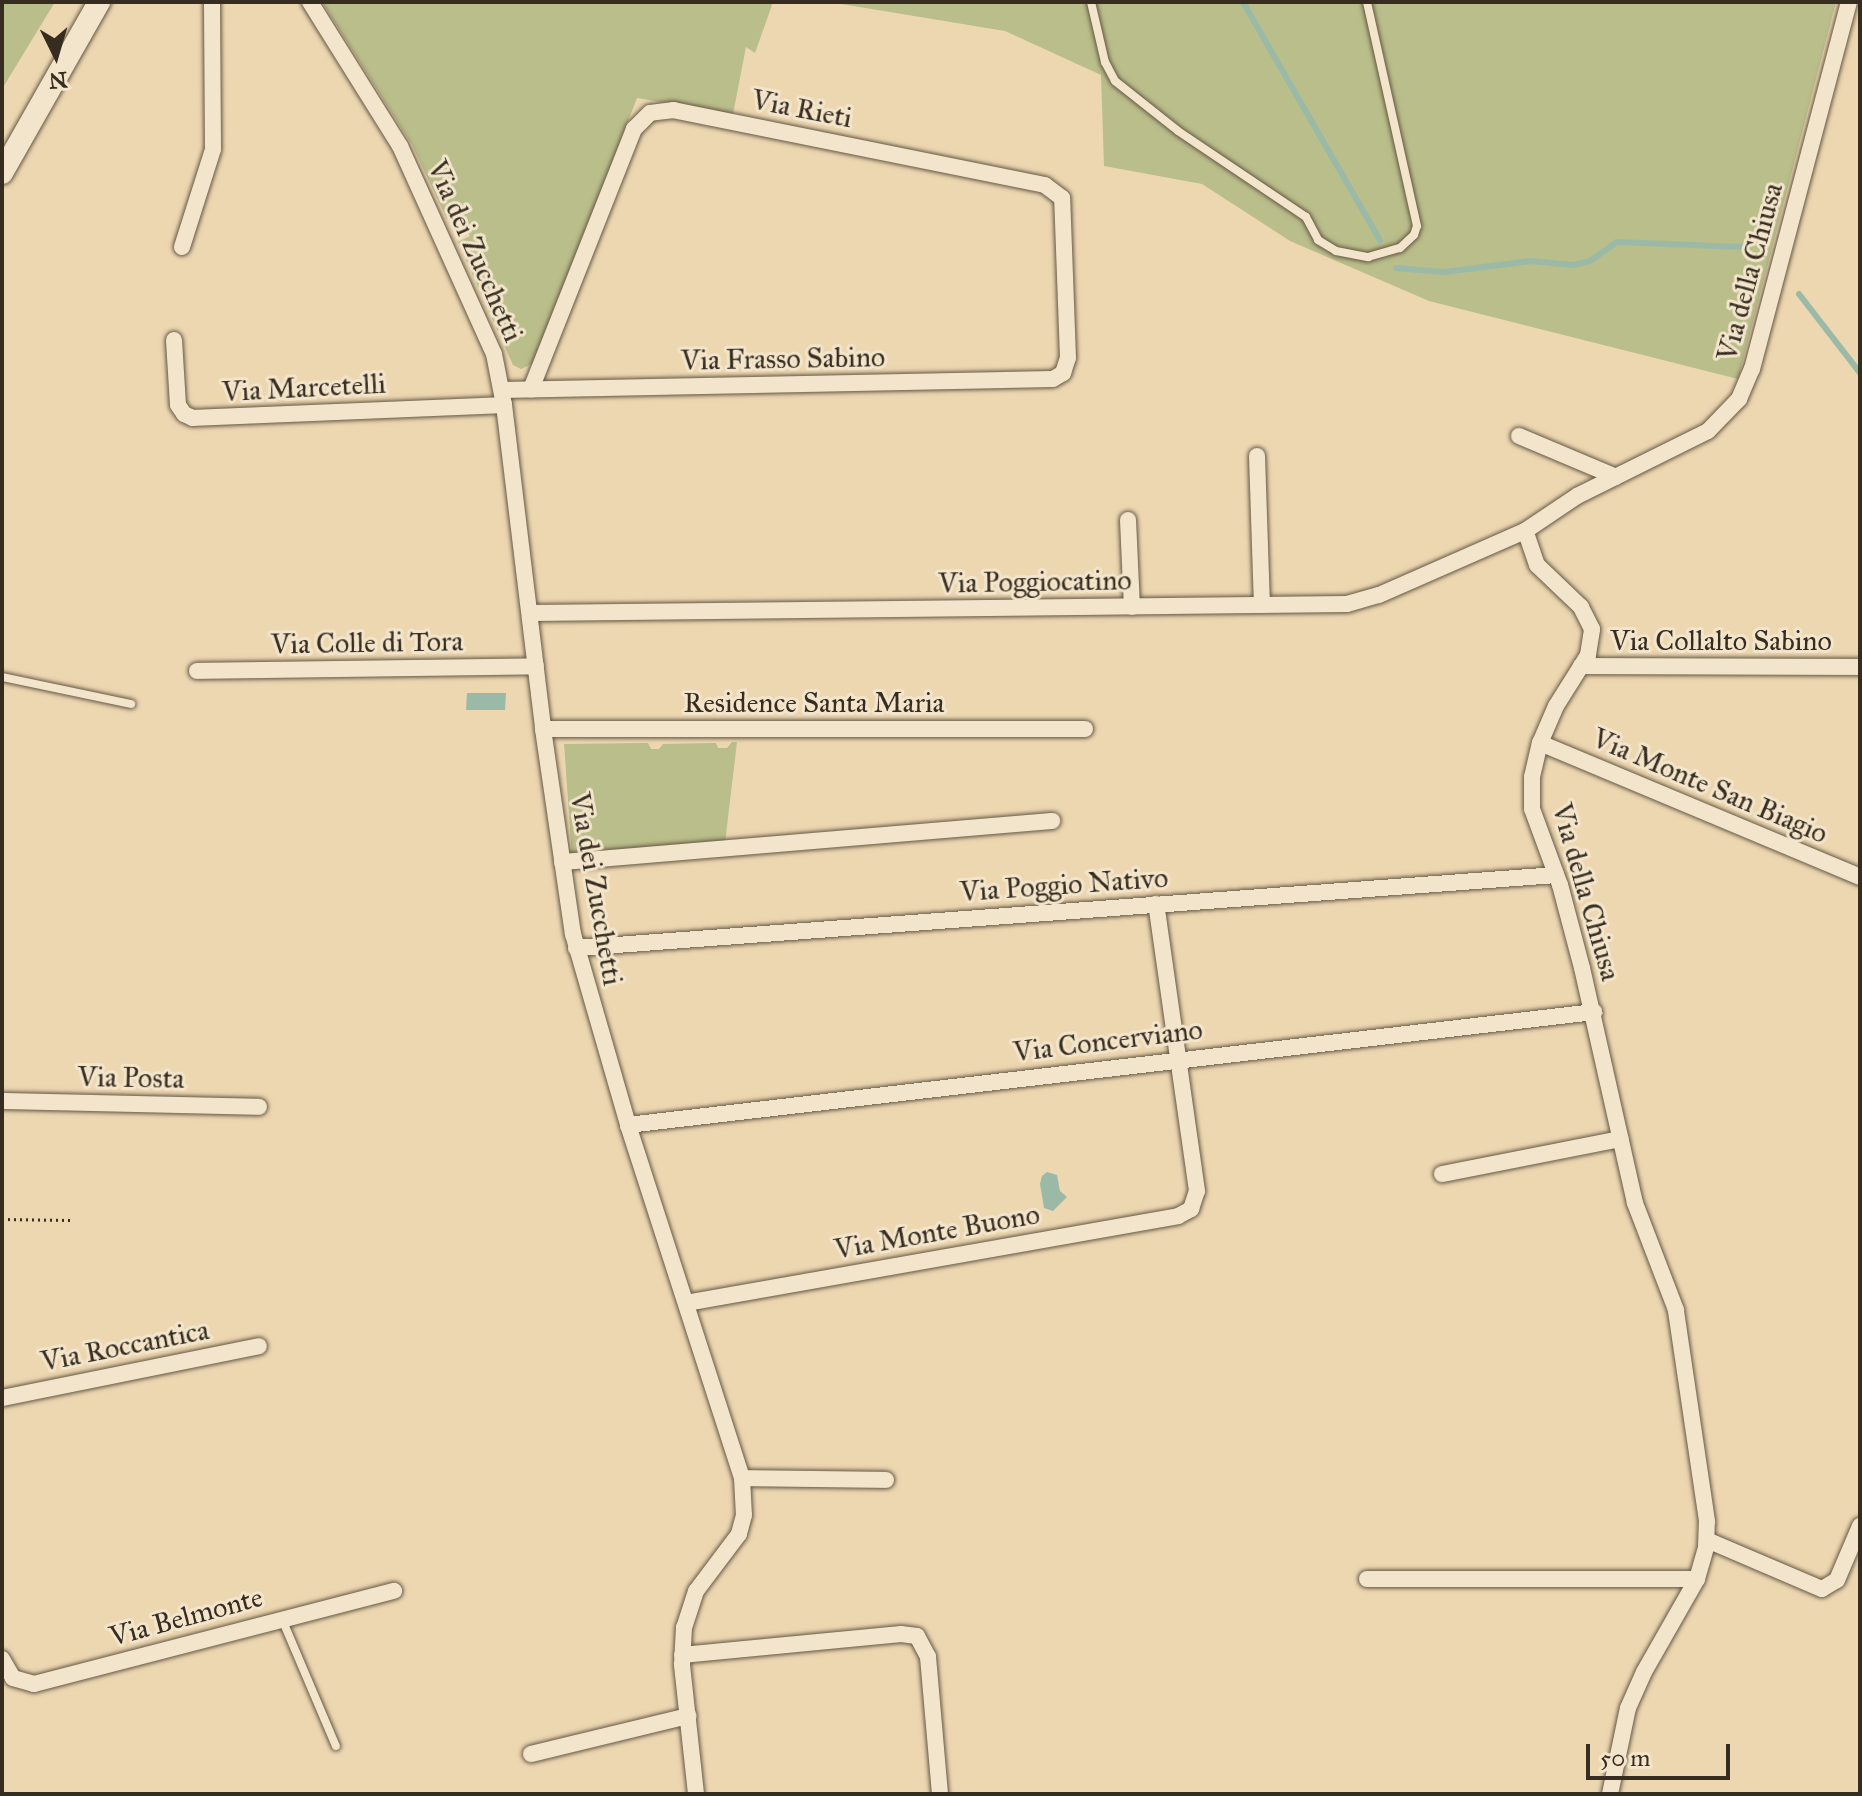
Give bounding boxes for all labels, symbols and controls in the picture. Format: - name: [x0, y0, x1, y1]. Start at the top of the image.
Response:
- north arrow: [16, 16, 96, 96]
- text: N: [48, 66, 69, 95]
- street label: Via Rieti: [749, 83, 855, 135]
- street label: Via dei Zucchetti: [420, 155, 530, 347]
- street label: Via della Chiusa: [1710, 179, 1790, 365]
- street label: Via Frasso Sabino: [681, 340, 885, 378]
- street label: Via Marcetelli: [221, 367, 387, 409]
- street label: Via Poggiocatino: [938, 564, 1132, 600]
- street label: Via Collalto Sabino: [1610, 624, 1832, 658]
- street label: Via Colle di Tora: [271, 625, 463, 661]
- street label: Residence Santa Maria: [684, 686, 944, 720]
- street label: Via Monte San Biagio: [1587, 721, 1833, 851]
- street label: Via dei Zucchetti: [563, 790, 629, 988]
- street label: Via della Chiusa: [1545, 799, 1627, 985]
- street label: Via Poggio Nativo: [959, 861, 1169, 909]
- street label: Via Concerviano: [1011, 1013, 1205, 1069]
- street label: Via Posta: [77, 1060, 185, 1096]
- street label: Via Monte Buono: [832, 1197, 1042, 1267]
- street label: Via Roccantica: [38, 1313, 212, 1379]
- street label: Via Belmonte: [106, 1580, 266, 1654]
- scale bar: [1590, 1728, 1734, 1778]
- text: 50 m: [1600, 1743, 1650, 1773]

